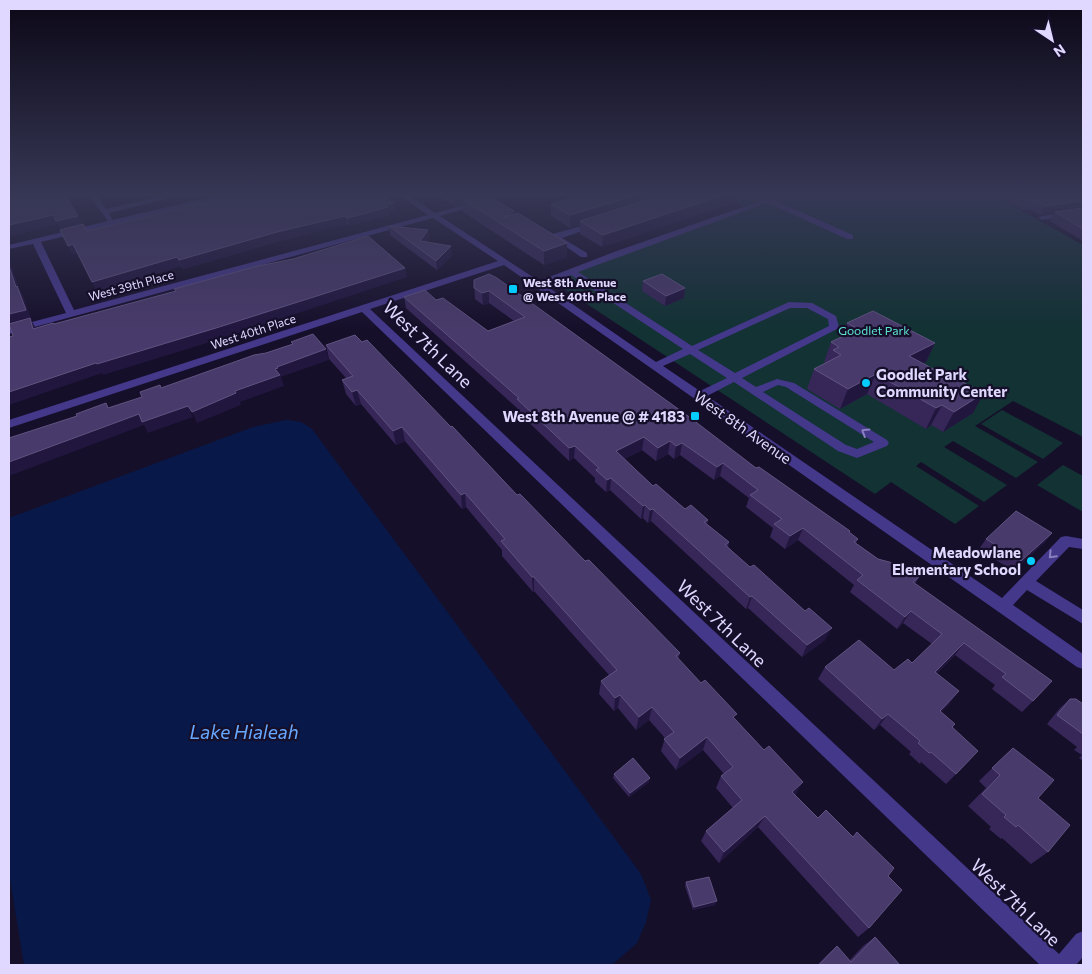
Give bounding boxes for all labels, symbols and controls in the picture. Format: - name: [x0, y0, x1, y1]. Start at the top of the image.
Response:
- north arrow: [1027, 15, 1077, 65]
- text: N: [1051, 41, 1069, 61]
- street label: West 39th Place: [87, 267, 175, 303]
- place label: West 8th Avenue @ West 40th Place: [523, 275, 626, 303]
- marker: West 8th Avenue @ West 40th Place: [507, 283, 519, 295]
- street label: West 7th Lane: [379, 296, 477, 392]
- street label: West 40th Place: [209, 311, 297, 351]
- park label: Goodlet Park: [838, 323, 910, 337]
- place label: Goodlet Park Community Center: [876, 365, 1007, 400]
- marker: Goodlet Park Community Center: [860, 377, 872, 389]
- street label: West 8th Avenue: [691, 387, 795, 467]
- place label: West 8th Avenue @ # 4183: [502, 407, 685, 425]
- marker: West 8th Avenue @ # 4183: [689, 410, 701, 422]
- one-way arrow: [861, 428, 870, 438]
- place label: Meadowlane Elementary School: [892, 543, 1021, 578]
- one-way arrow: [1049, 549, 1058, 558]
- marker: Meadowlane Elementary School: [1025, 555, 1037, 567]
- street label: West 7th Lane: [673, 575, 771, 671]
- water label: Lake Hialeah: [189, 720, 299, 743]
- street label: West 7th Lane: [967, 854, 1065, 950]

